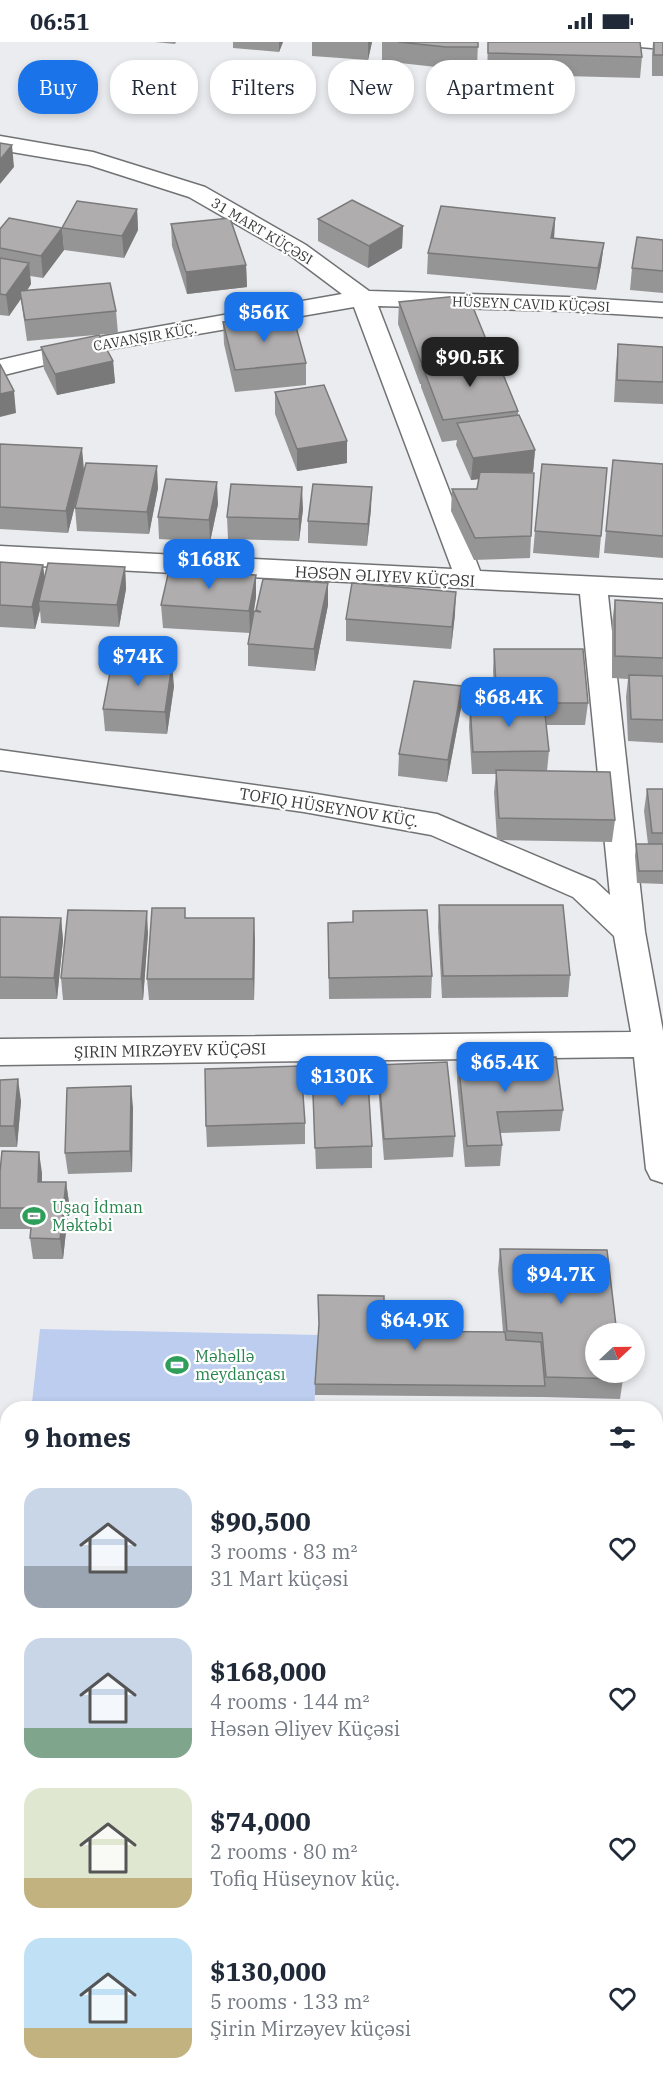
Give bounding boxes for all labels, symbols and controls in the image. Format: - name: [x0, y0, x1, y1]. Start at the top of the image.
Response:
- text: 06:51: [30, 7, 89, 36]
- chip: Buy: [18, 60, 98, 114]
- chip: Rent: [110, 60, 198, 114]
- chip: Filters: [210, 60, 316, 114]
- chip: New: [328, 60, 414, 114]
- chip: Apartment: [426, 60, 575, 114]
- street label: 31 MART KÜÇƏSI: [208, 194, 316, 268]
- pin: $56K: [228, 292, 300, 343]
- street label: HÜSEYN CAVID KÜÇƏSI: [452, 292, 611, 316]
- text: $56K: [238, 298, 290, 325]
- street label: CAVANŞIR KÜÇ.: [92, 319, 198, 355]
- pin: $90.5K: [421, 337, 519, 388]
- text: $90.5K: [436, 343, 504, 370]
- pin: $168K: [167, 539, 251, 590]
- text: $168K: [177, 545, 241, 572]
- street label: HƏSƏN ƏLIYEV KÜÇƏSI: [294, 561, 476, 591]
- pin: $74K: [102, 636, 174, 687]
- text: $74K: [112, 642, 164, 669]
- pin: $68.4K: [460, 677, 558, 728]
- text: $68.4K: [475, 683, 543, 710]
- street label: TOFIQ HÜSEYNOV KÜÇ.: [238, 783, 420, 831]
- street label: ŞIRIN MIRZƏYEV KÜÇƏSI: [74, 1038, 266, 1062]
- pin: $65.4K: [456, 1042, 554, 1093]
- text: $65.4K: [471, 1048, 539, 1075]
- pin: $130K: [300, 1056, 384, 1107]
- text: $130K: [310, 1062, 374, 1089]
- place label: Uşaq İdman Məktəbi: [52, 1197, 143, 1235]
- sports icon: Uşaq İdman Məktəbi: [21, 1203, 47, 1229]
- pin: $94.7K: [512, 1254, 610, 1305]
- text: $94.7K: [527, 1260, 595, 1287]
- pin: $64.9K: [366, 1300, 464, 1351]
- text: $64.9K: [381, 1306, 449, 1333]
- north arrow: [585, 1323, 645, 1383]
- map controls: [585, 1323, 645, 1383]
- place label: Məhəllə meydançası: [195, 1346, 286, 1384]
- sports icon: Məhəllə meydançası: [164, 1352, 190, 1378]
- text: 9 homes: [24, 1420, 131, 1454]
- icon: filters: [606, 1421, 639, 1454]
- text: $90,500: [210, 1504, 311, 1538]
- icon: home: [72, 1512, 144, 1584]
- icon: heart: [606, 1532, 639, 1565]
- text: 3 rooms · 83 m²: [210, 1538, 357, 1565]
- text: 31 Mart küçəsi: [210, 1565, 349, 1592]
- text: $168,000: [210, 1654, 326, 1688]
- icon: home: [72, 1662, 144, 1734]
- icon: heart: [606, 1682, 639, 1715]
- text: 4 rooms · 144 m²: [210, 1688, 369, 1715]
- text: Həsən Əliyev Küçəsi: [210, 1715, 400, 1742]
- text: $74,000: [210, 1804, 311, 1838]
- icon: home: [72, 1812, 144, 1884]
- icon: heart: [606, 1832, 639, 1865]
- text: 2 rooms · 80 m²: [210, 1838, 357, 1865]
- text: Tofiq Hüseynov küç.: [210, 1865, 400, 1892]
- text: $130,000: [210, 1954, 326, 1988]
- icon: home: [72, 1962, 144, 2034]
- icon: heart: [606, 1982, 639, 2015]
- text: 5 rooms · 133 m²: [210, 1988, 369, 2015]
- text: Şirin Mirzəyev küçəsi: [210, 2015, 411, 2042]

